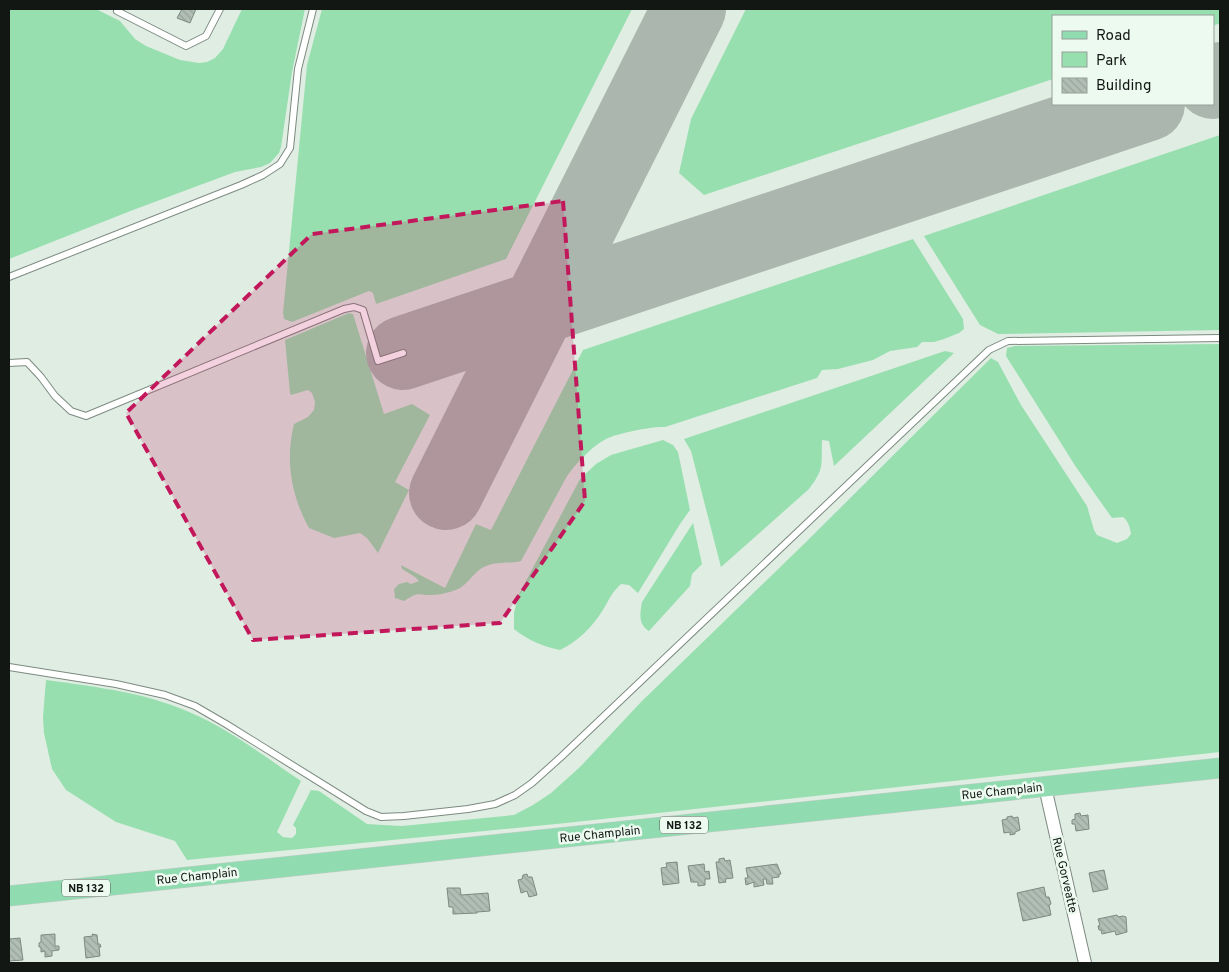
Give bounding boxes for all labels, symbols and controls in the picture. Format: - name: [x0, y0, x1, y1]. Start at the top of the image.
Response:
- legend: [1052, 15, 1214, 105]
- text: Road: [1096, 27, 1131, 46]
- text: Park: [1096, 52, 1127, 71]
- text: Building: [1096, 77, 1151, 96]
- street label: Rue Champlain: [961, 780, 1043, 804]
- road number: NB 132: [660, 816, 708, 834]
- street label: Rue Champlain: [559, 823, 641, 847]
- street label: Rue Gorveatte: [1048, 836, 1081, 915]
- street label: Rue Champlain: [156, 865, 238, 889]
- road number: NB 132: [62, 880, 110, 896]

